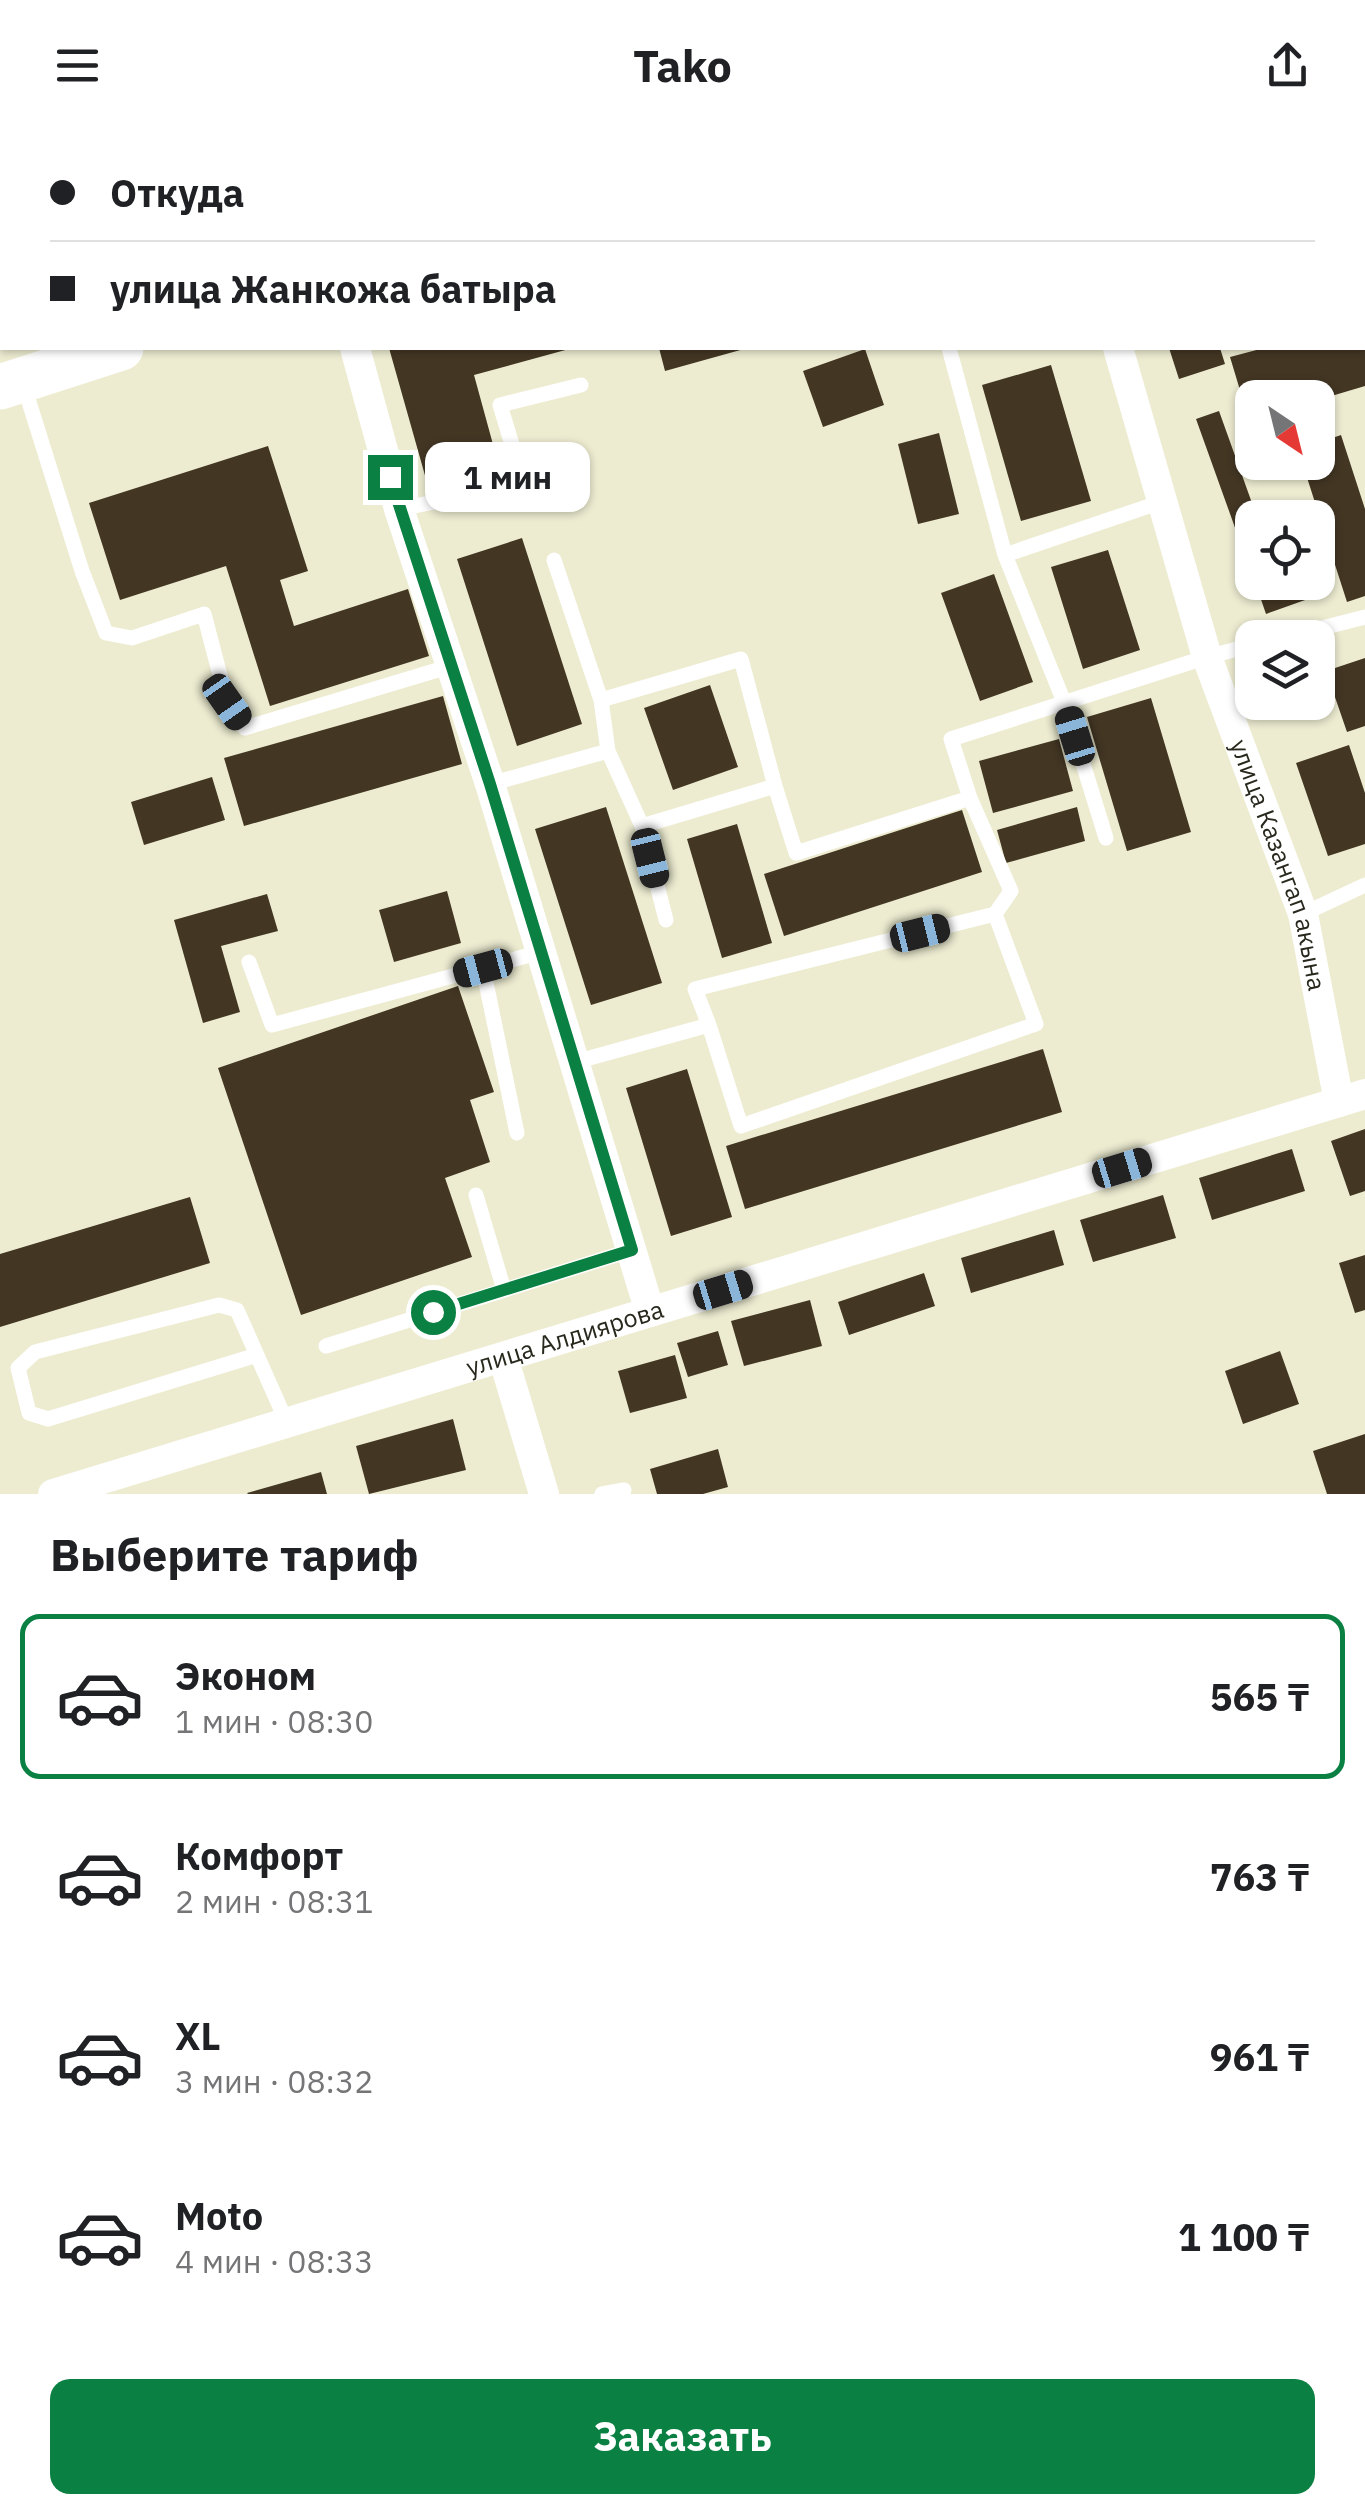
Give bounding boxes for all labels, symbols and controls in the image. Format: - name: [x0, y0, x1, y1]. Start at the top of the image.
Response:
- text: Tako: [633, 36, 732, 94]
- icon: menu: [50, 38, 105, 93]
- icon: share: [1260, 38, 1315, 93]
- text: Откуда: [110, 168, 244, 217]
- text: улица Жанкожа батыра: [110, 264, 556, 313]
- north arrow: [1235, 380, 1335, 480]
- map controls: [1235, 380, 1335, 720]
- callout: 1 мин: [425, 442, 590, 512]
- route end: [368, 455, 413, 500]
- text: 1 мин: [463, 456, 552, 498]
- button: locate: [1235, 500, 1335, 600]
- button: layers: [1235, 620, 1335, 720]
- car: [198, 669, 256, 735]
- car: [1052, 703, 1098, 769]
- street label: улица Казангап акына: [1223, 734, 1334, 993]
- car: [628, 825, 672, 891]
- car: [887, 911, 953, 955]
- car: [450, 946, 516, 990]
- car: [1089, 1145, 1155, 1191]
- car: [690, 1267, 756, 1313]
- route start: [411, 1290, 456, 1335]
- street label: улица Алдиярова: [462, 1292, 667, 1383]
- text: Выберите тариф: [50, 1525, 419, 1583]
- text: Эконом: [175, 1651, 316, 1700]
- icon: car: [55, 1652, 145, 1742]
- text: 565 ₸: [1210, 1672, 1310, 1721]
- text: 1 мин · 08:30: [175, 1700, 373, 1742]
- text: Комфорт: [175, 1831, 343, 1880]
- icon: car: [55, 1832, 145, 1922]
- text: 763 ₸: [1210, 1852, 1310, 1901]
- text: 2 мин · 08:31: [175, 1880, 373, 1922]
- text: XL: [175, 2011, 221, 2060]
- icon: car: [55, 2012, 145, 2102]
- text: 961 ₸: [1210, 2032, 1310, 2081]
- text: 3 мин · 08:32: [175, 2060, 373, 2102]
- text: Moto: [175, 2191, 263, 2240]
- icon: car: [55, 2192, 145, 2282]
- text: 1 100 ₸: [1178, 2212, 1310, 2261]
- text: 4 мин · 08:33: [175, 2240, 373, 2282]
- button: Заказать: [50, 2379, 1315, 2494]

